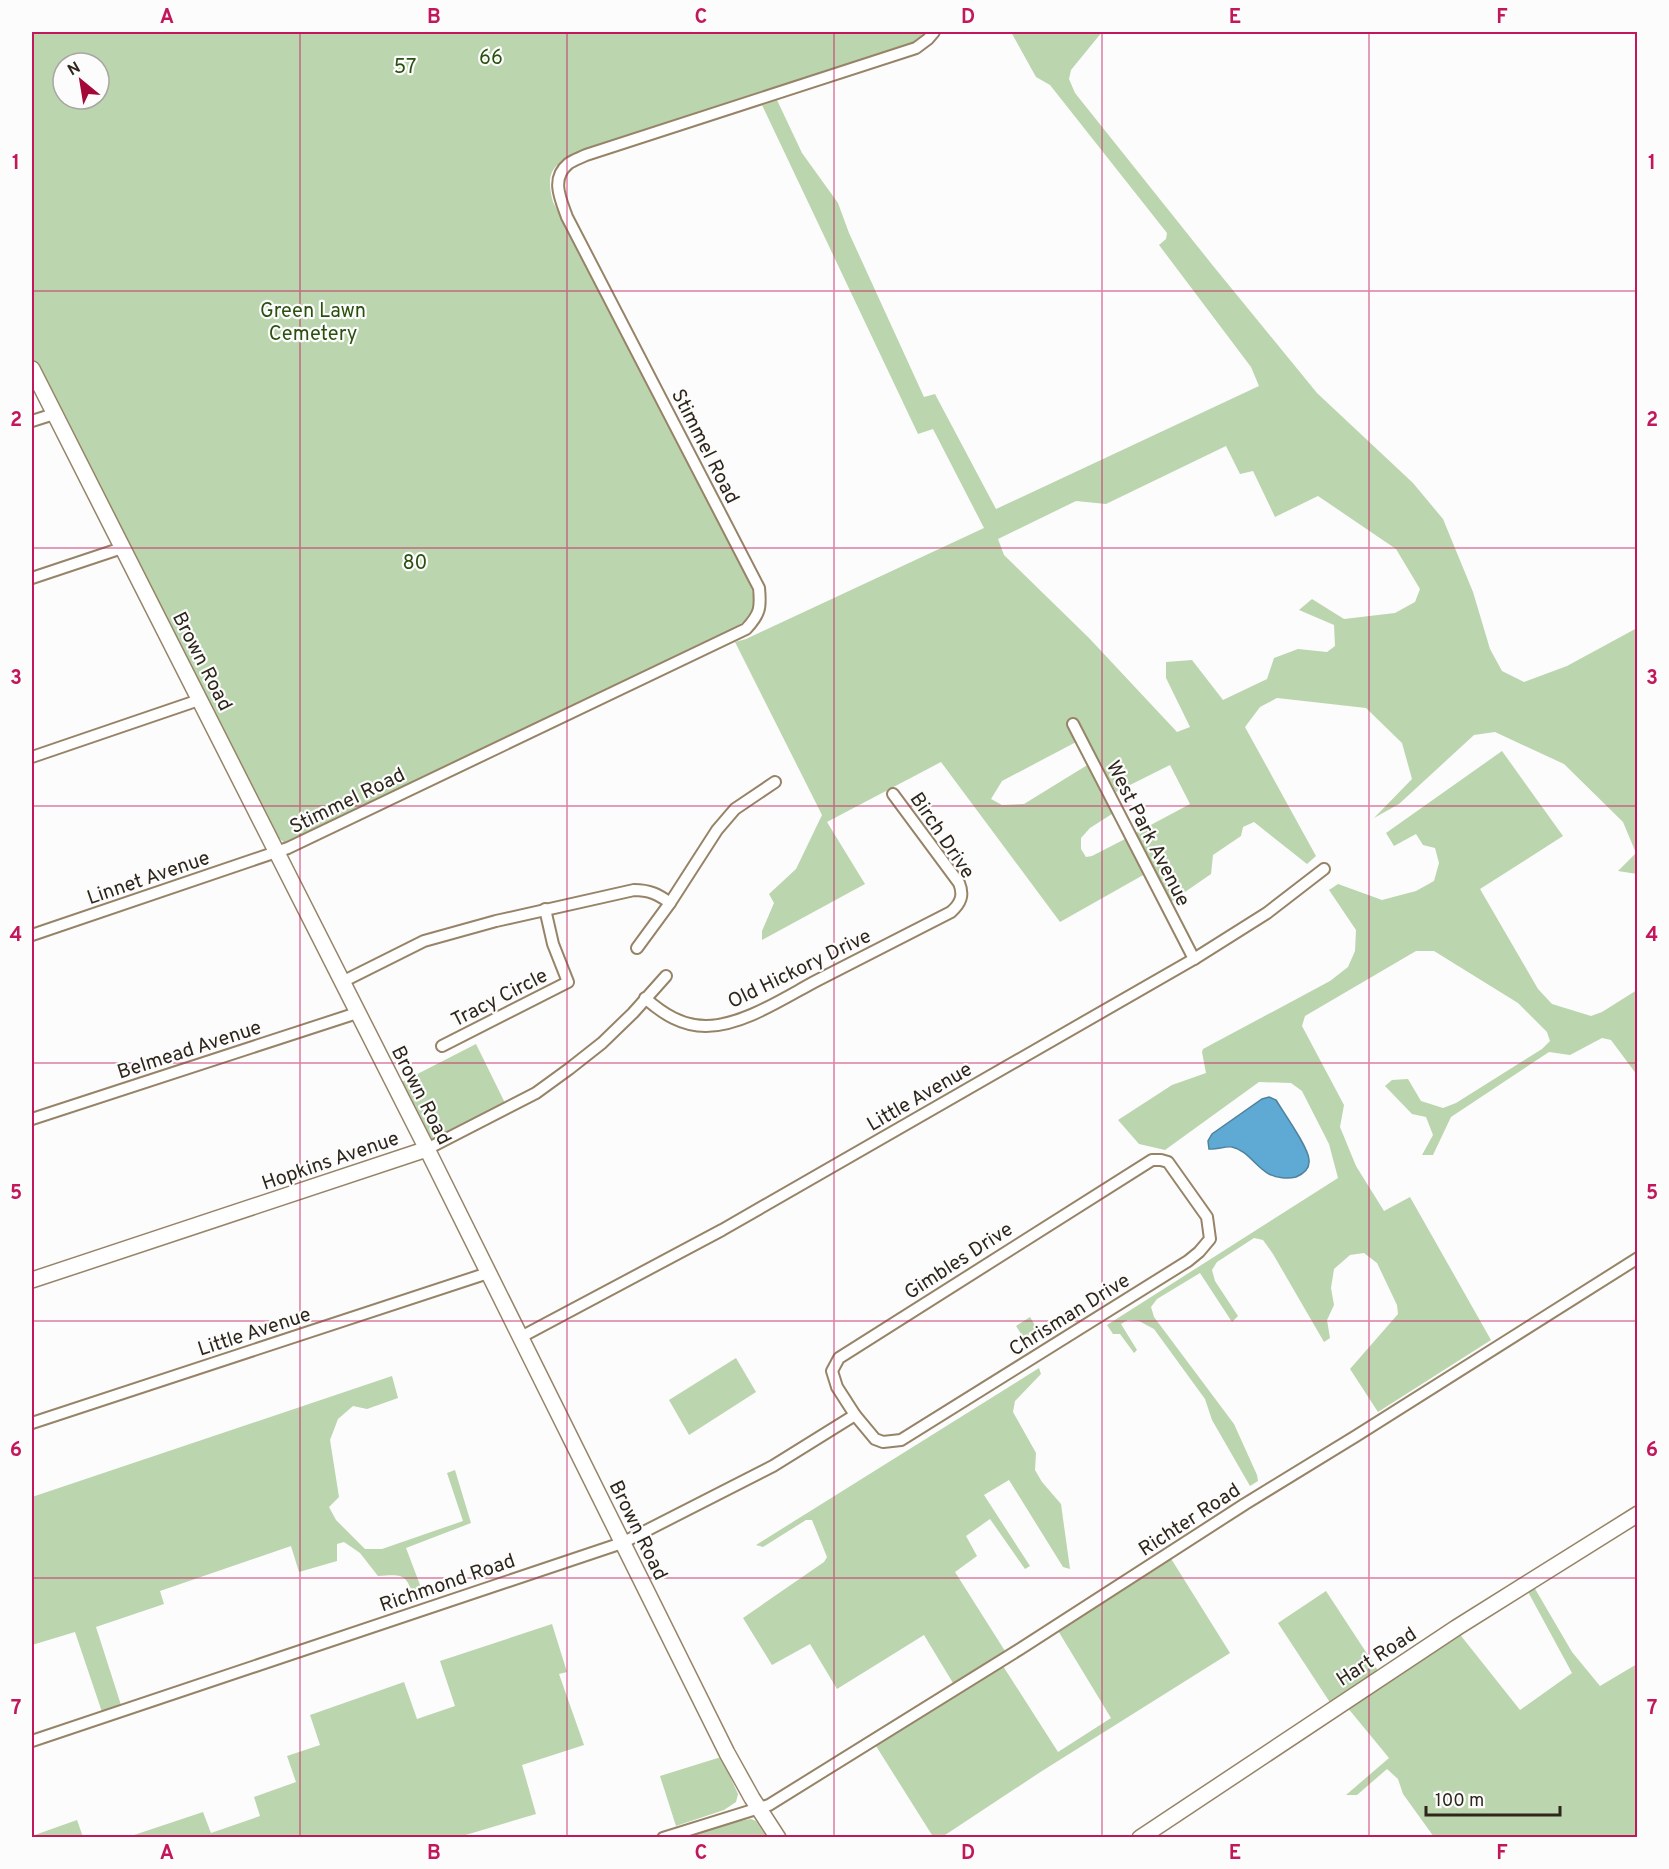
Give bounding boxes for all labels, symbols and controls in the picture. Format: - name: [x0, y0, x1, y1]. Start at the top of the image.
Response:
- text: A: [160, 5, 174, 31]
- text: B: [427, 5, 441, 31]
- text: C: [695, 5, 707, 31]
- text: D: [961, 5, 975, 31]
- text: E: [1229, 5, 1241, 31]
- text: F: [1496, 5, 1508, 31]
- park label: 66: [479, 46, 503, 72]
- north arrow: [51, 51, 111, 111]
- park label: 57: [394, 55, 416, 81]
- text: N: [65, 58, 84, 81]
- text: 1: [12, 151, 20, 177]
- text: 1: [1648, 151, 1656, 177]
- park label: Green Lawn Cemetery: [260, 299, 366, 348]
- street label: Stimmel Road: [664, 385, 744, 509]
- text: 2: [10, 408, 22, 434]
- text: 2: [1646, 408, 1658, 434]
- park label: 80: [403, 551, 427, 577]
- street label: Brown Road: [165, 608, 237, 716]
- text: 3: [10, 666, 22, 692]
- text: 3: [1646, 666, 1658, 692]
- street label: West Park Avenue: [1099, 757, 1195, 911]
- street label: Stimmel Road: [286, 763, 410, 841]
- street label: Birch Drive: [903, 788, 980, 884]
- street label: Linnet Avenue: [84, 846, 214, 912]
- text: 4: [10, 923, 22, 949]
- text: 4: [1646, 923, 1658, 949]
- street label: Old Hickory Drive: [724, 924, 876, 1016]
- street label: Tracy Circle: [447, 963, 553, 1034]
- street label: Belmead Avenue: [114, 1015, 265, 1086]
- street label: Brown Road: [384, 1042, 456, 1150]
- street label: Little Avenue: [863, 1057, 977, 1138]
- street label: Hopkins Avenue: [259, 1126, 403, 1198]
- text: 5: [10, 1181, 22, 1207]
- text: 5: [1646, 1181, 1658, 1207]
- street label: Gimbles Drive: [900, 1217, 1018, 1306]
- street label: Chrisman Drive: [1005, 1268, 1135, 1363]
- street label: Little Avenue: [195, 1302, 314, 1363]
- text: 6: [10, 1438, 22, 1464]
- text: 6: [1646, 1438, 1658, 1464]
- street label: Brown Road: [602, 1477, 673, 1585]
- street label: Richter Road: [1134, 1478, 1246, 1563]
- street label: Richmond Road: [376, 1548, 519, 1619]
- street label: Hart Road: [1332, 1622, 1422, 1693]
- text: 7: [11, 1696, 21, 1722]
- text: 7: [1647, 1696, 1657, 1722]
- scale bar: [1426, 1779, 1560, 1817]
- text: 100 m: [1435, 1790, 1484, 1813]
- text: A: [160, 1841, 174, 1867]
- text: B: [427, 1841, 441, 1867]
- text: C: [695, 1841, 707, 1867]
- text: D: [961, 1841, 975, 1867]
- text: E: [1229, 1841, 1241, 1867]
- text: F: [1496, 1841, 1508, 1867]

